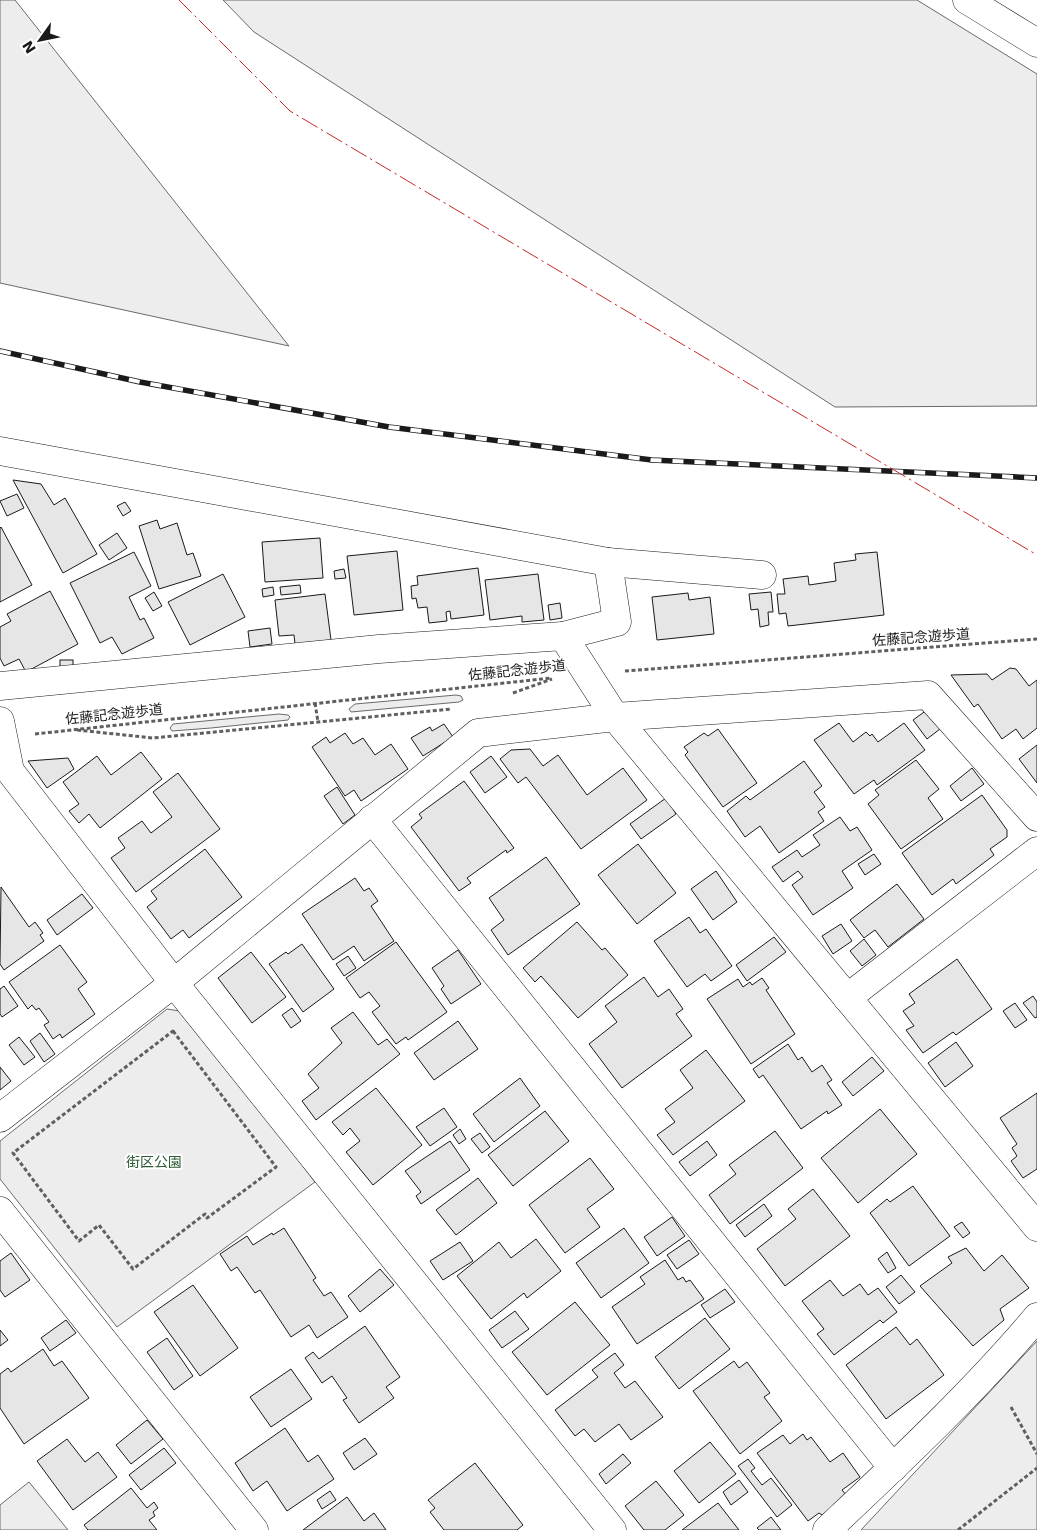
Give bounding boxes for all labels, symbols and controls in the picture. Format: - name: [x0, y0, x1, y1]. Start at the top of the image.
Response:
- north arrow: [15, 15, 65, 65]
- text: N: [19, 38, 39, 56]
- street label: 佐藤記念遊歩道: [872, 626, 970, 648]
- street label: 佐藤記念遊歩道: [467, 657, 567, 683]
- street label: 佐藤記念遊歩道: [64, 701, 164, 727]
- park label: 街区公園: [126, 1154, 182, 1170]

